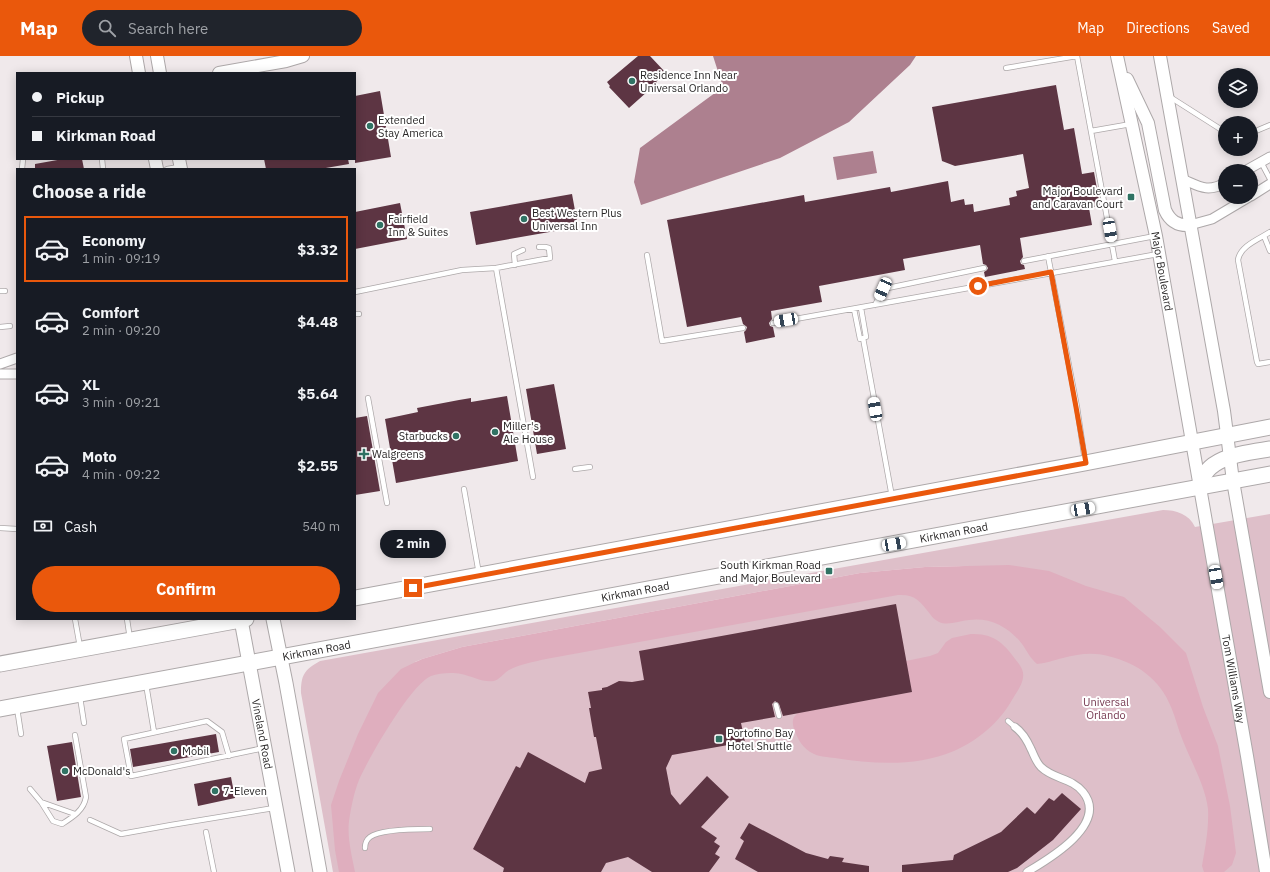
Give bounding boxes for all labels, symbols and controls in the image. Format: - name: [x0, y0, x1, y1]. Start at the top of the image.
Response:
- search box: [82, 10, 362, 46]
- text: Map: [20, 16, 58, 40]
- icon: search: [96, 17, 118, 39]
- text: Search here: [128, 19, 208, 38]
- text: Map: [1077, 19, 1104, 37]
- text: Directions: [1126, 19, 1190, 37]
- text: Saved: [1212, 19, 1250, 37]
- place label: Residence Inn Near Universal Orlando: [640, 68, 737, 95]
- map controls: [1218, 68, 1258, 204]
- button: layers: [1218, 68, 1258, 108]
- marker: Residence Inn Near Universal Orlando: [627, 76, 637, 86]
- text: Pickup: [56, 88, 104, 107]
- place label: Extended Stay America: [378, 113, 443, 140]
- button: +: [1218, 116, 1258, 156]
- marker: Extended Stay America: [365, 121, 375, 131]
- text: Kirkman Road: [56, 126, 156, 145]
- button: −: [1218, 164, 1258, 204]
- text: Choose a ride: [32, 180, 146, 203]
- place label: Major Boulevard and Caravan Court: [1032, 184, 1123, 211]
- marker: Major Boulevard and Caravan Court: [1126, 192, 1136, 202]
- place label: Best Western Plus Universal Inn: [532, 206, 622, 233]
- place label: Fairfield Inn & Suites: [388, 212, 448, 239]
- marker: Best Western Plus Universal Inn: [519, 214, 529, 224]
- car: [1102, 217, 1118, 243]
- marker: Fairfield Inn & Suites: [375, 220, 385, 230]
- street label: Major Boulevard: [1148, 230, 1176, 312]
- icon: car: [34, 231, 70, 267]
- text: Economy: [82, 231, 146, 250]
- text: $3.32: [297, 240, 338, 259]
- text: 1 min · 09:19: [82, 250, 160, 267]
- car: [873, 276, 893, 302]
- route start: [969, 277, 987, 295]
- icon: car: [34, 303, 70, 339]
- text: Comfort: [82, 303, 139, 322]
- text: $4.48: [297, 312, 338, 331]
- car: [773, 312, 799, 328]
- text: 2 min · 09:20: [82, 322, 160, 339]
- icon: car: [34, 375, 70, 411]
- text: XL: [82, 375, 100, 394]
- text: $5.64: [297, 384, 338, 403]
- text: 3 min · 09:21: [82, 394, 160, 411]
- car: [867, 396, 883, 422]
- place label: Miller's Ale House: [503, 419, 553, 446]
- marker: Miller's Ale House: [490, 427, 500, 437]
- place label: Starbucks: [399, 429, 448, 443]
- marker: Starbucks: [451, 431, 461, 441]
- icon: car: [34, 447, 70, 483]
- text: Moto: [82, 447, 117, 466]
- place label: Walgreens: [372, 447, 424, 461]
- marker: Walgreens: [359, 449, 369, 459]
- text: $2.55: [297, 456, 338, 475]
- text: 4 min · 09:22: [82, 466, 160, 483]
- car: [1070, 501, 1096, 517]
- icon: cash: [32, 515, 54, 537]
- text: Cash: [64, 517, 97, 536]
- text: 540 m: [302, 518, 340, 535]
- street label: Kirkman Road: [918, 519, 989, 546]
- callout: 2 min: [380, 530, 446, 558]
- text: 2 min: [396, 535, 430, 552]
- car: [881, 536, 907, 552]
- place label: South Kirkman Road and Major Boulevard: [719, 558, 821, 585]
- car: [1208, 564, 1224, 590]
- button: Confirm: [32, 566, 340, 612]
- marker: South Kirkman Road and Major Boulevard: [824, 566, 834, 576]
- street label: Kirkman Road: [600, 578, 671, 605]
- route end: [404, 579, 422, 597]
- street label: Tom Williams Way: [1219, 634, 1248, 725]
- street label: Kirkman Road: [281, 637, 352, 664]
- park label: Universal Orlando: [1083, 695, 1129, 722]
- street label: Vineland Road: [249, 698, 276, 770]
- place label: Portofino Bay Hotel Shuttle: [727, 726, 794, 753]
- marker: Portofino Bay Hotel Shuttle: [714, 734, 724, 744]
- place label: Mobil: [182, 744, 209, 758]
- marker: Mobil: [169, 746, 179, 756]
- place label: McDonald's: [73, 764, 131, 778]
- marker: McDonald's: [60, 766, 70, 776]
- place label: 7-Eleven: [223, 784, 267, 798]
- marker: 7-Eleven: [210, 786, 220, 796]

